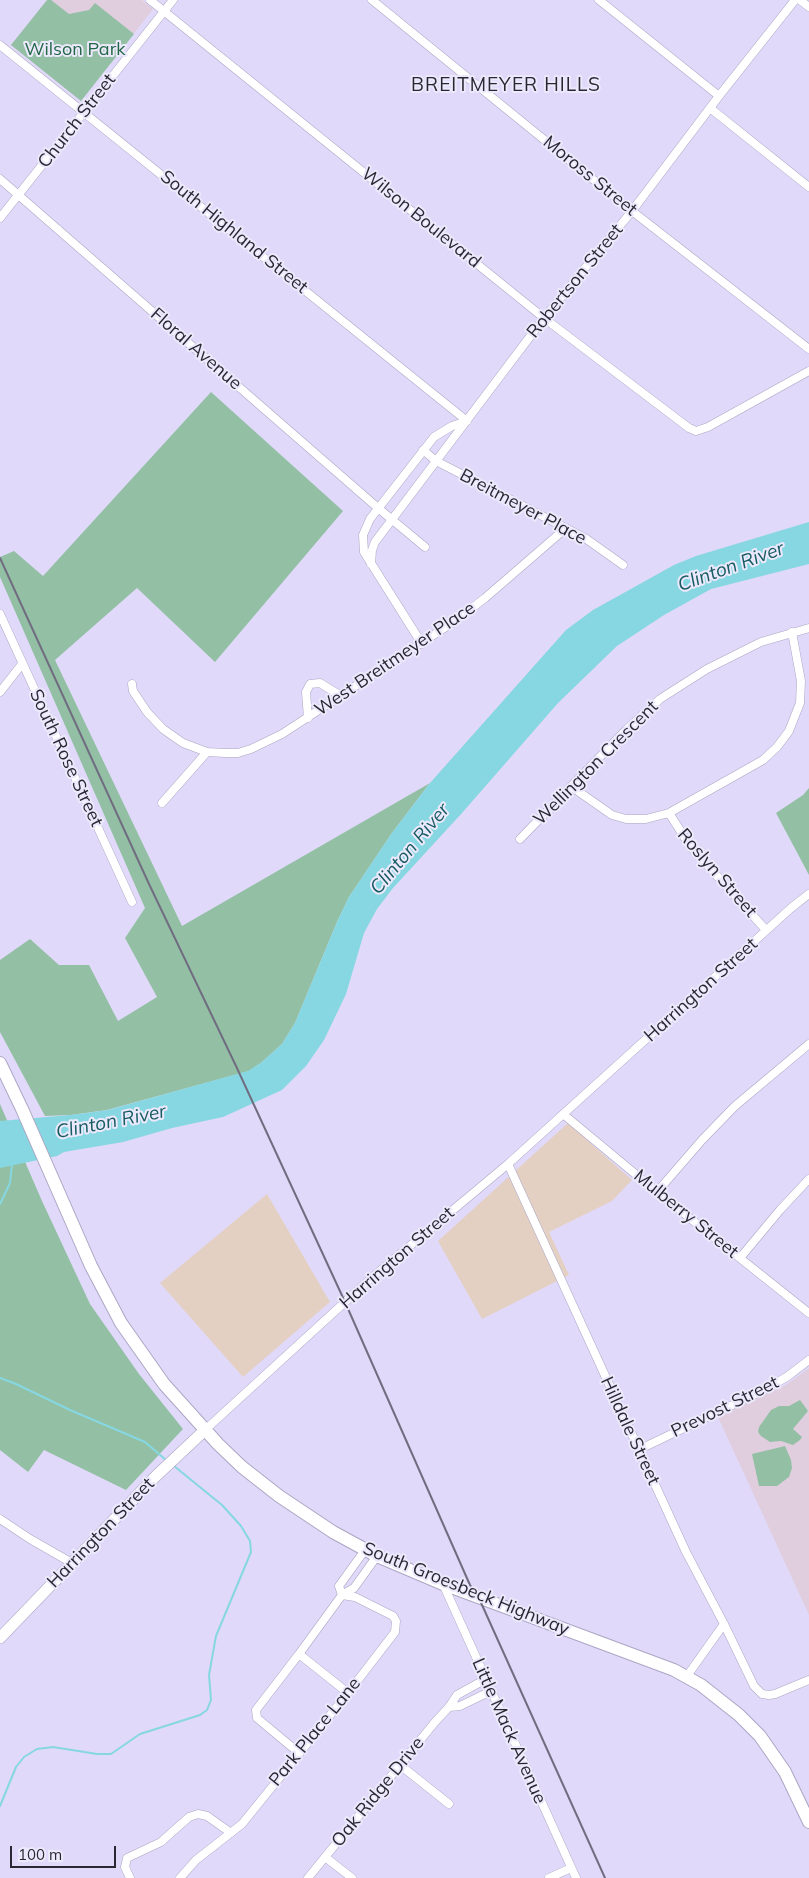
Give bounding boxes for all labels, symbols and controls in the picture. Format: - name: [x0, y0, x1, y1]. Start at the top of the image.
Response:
- park label: Wilson Park: [25, 39, 125, 61]
- street label: Church Street: [34, 70, 120, 172]
- district label: BREITMEYER HILLS: [409, 74, 603, 96]
- street label: Moross Street: [539, 131, 641, 221]
- street label: Wilson Boulevard: [357, 163, 485, 273]
- street label: South Highland Street: [156, 166, 312, 298]
- street label: Robertson Street: [522, 220, 628, 342]
- street label: Floral Avenue: [146, 304, 246, 394]
- street label: Breitmeyer Place: [456, 465, 590, 549]
- water label: Clinton River: [675, 537, 787, 597]
- street label: West Breitmeyer Place: [311, 597, 479, 721]
- street label: South Rose Street: [25, 686, 107, 830]
- street label: Wellington Crescent: [529, 696, 663, 830]
- water label: Clinton River: [365, 799, 455, 899]
- street label: Roslyn Street: [673, 824, 761, 922]
- street label: Harrington Street: [640, 934, 762, 1046]
- water label: Clinton River: [54, 1100, 168, 1144]
- street label: Mulberry Street: [629, 1165, 743, 1263]
- street label: Harrington Street: [335, 1202, 459, 1314]
- street label: Prevost Street: [668, 1372, 782, 1442]
- street label: Hilldale Street: [596, 1374, 664, 1488]
- street label: Harrington Street: [43, 1473, 159, 1593]
- street label: South Groesbeck Highway: [360, 1538, 572, 1640]
- street label: Little Mack Avenue: [467, 1655, 551, 1807]
- street label: Park Place Lane: [265, 1673, 365, 1791]
- street label: Oak Ridge Drive: [327, 1733, 429, 1851]
- scale bar: [12, 1836, 119, 1868]
- text: 100 m: [18, 1845, 62, 1864]

